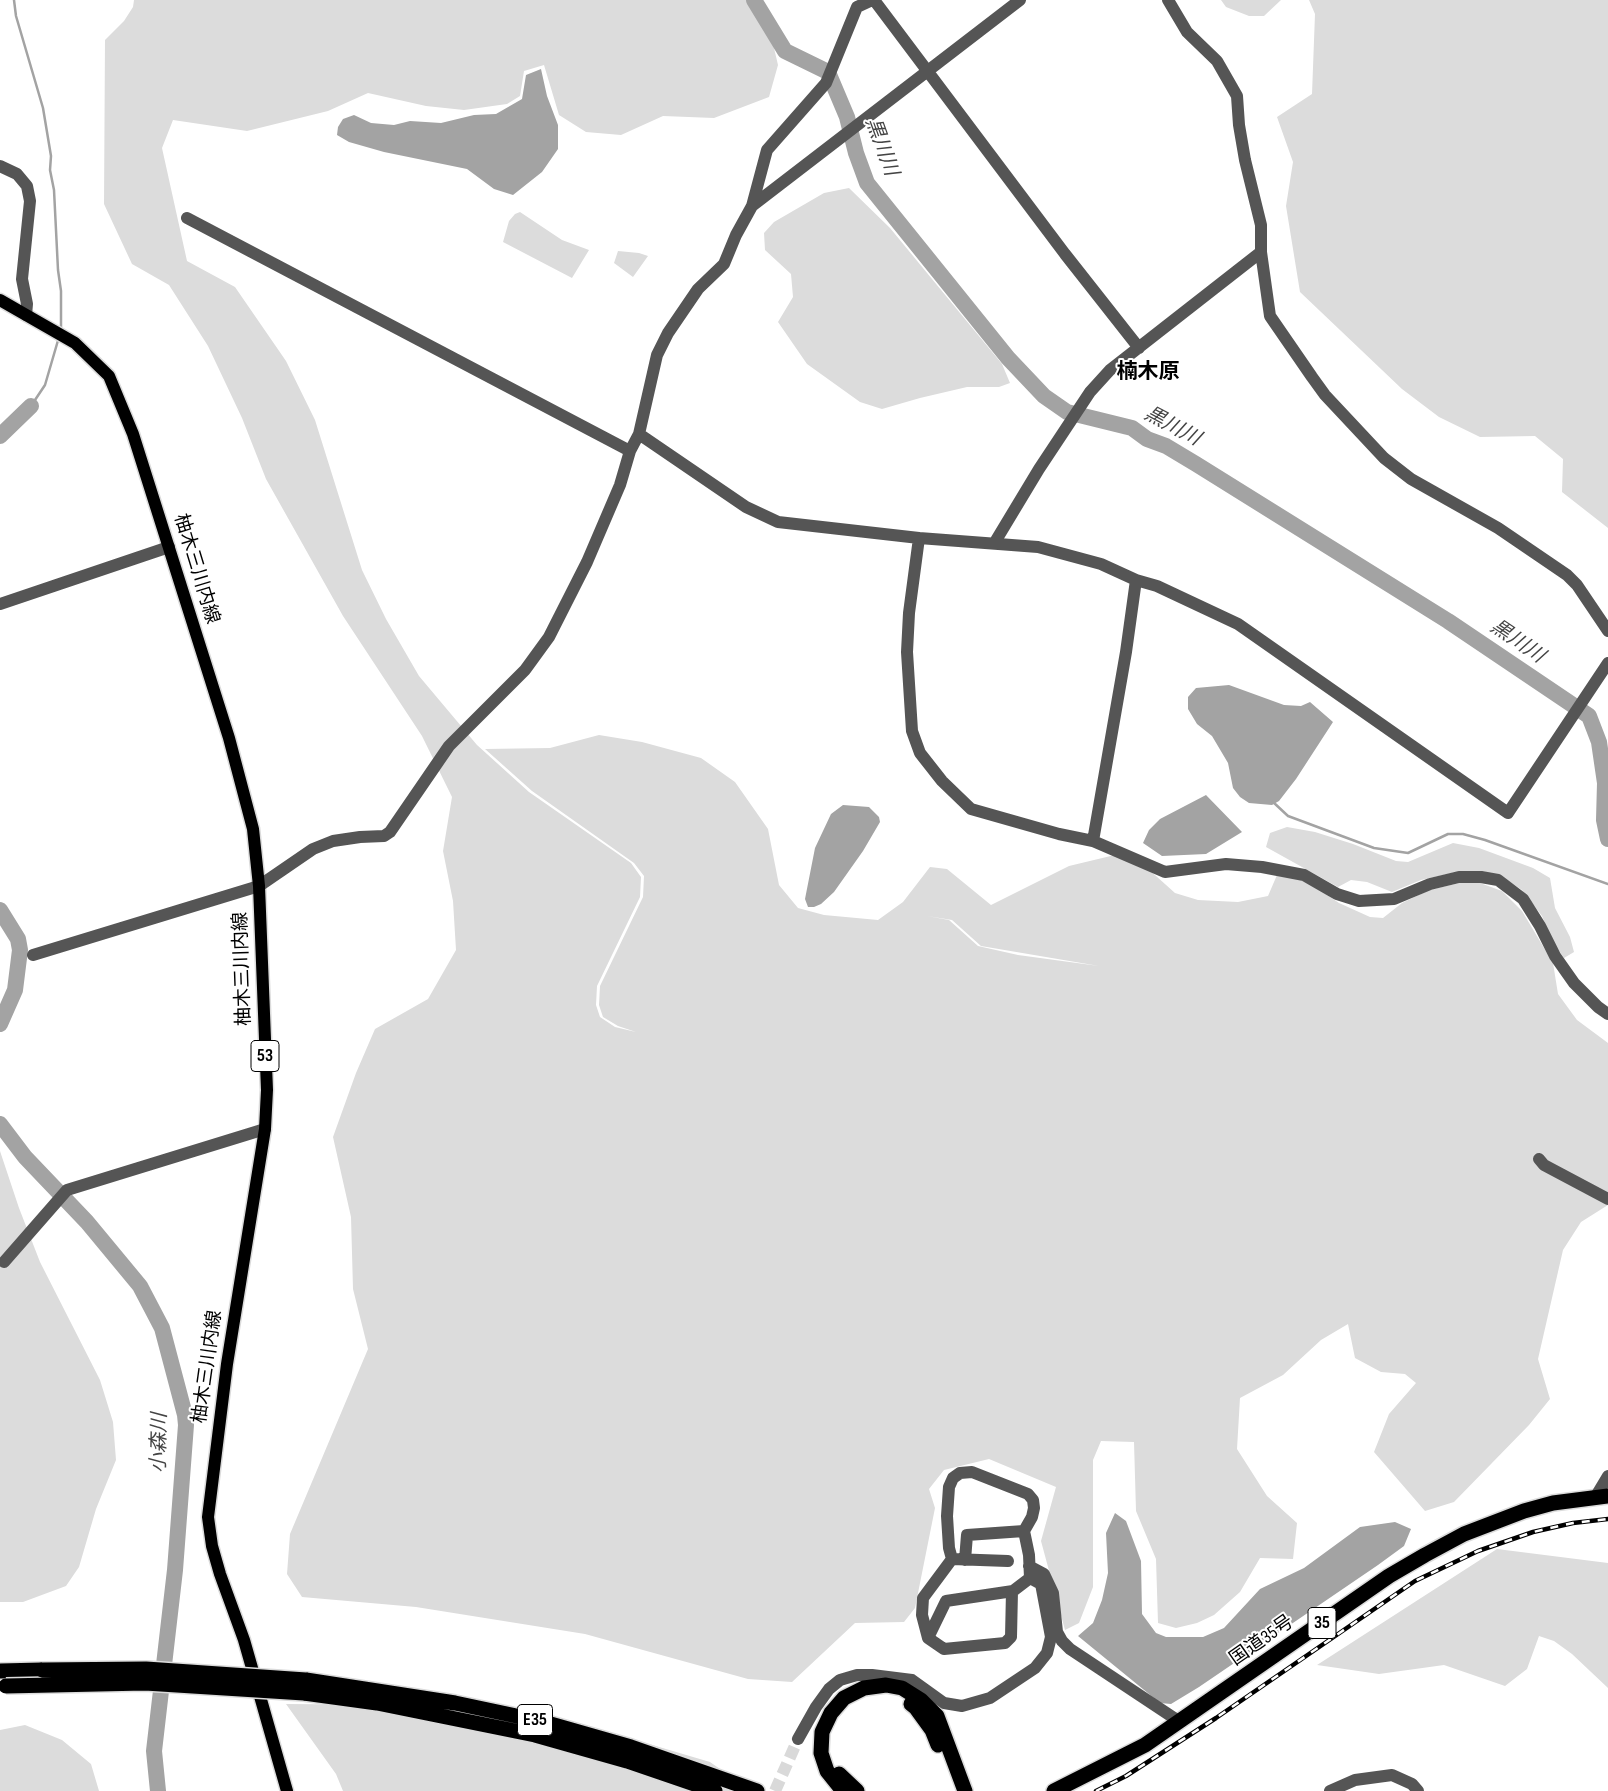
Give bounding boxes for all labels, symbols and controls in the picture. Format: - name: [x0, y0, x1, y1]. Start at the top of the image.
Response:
- water label: 黒川川: [859, 115, 903, 179]
- district label: 楠木原: [1117, 360, 1179, 386]
- water label: 黒川川: [1140, 402, 1204, 452]
- street label: 柚木三川内線: [168, 511, 224, 627]
- water label: 黒川川: [1485, 615, 1549, 669]
- street label: 柚木三川内線: [230, 912, 256, 1026]
- road number: 53: [251, 1040, 279, 1072]
- street label: 柚木三川内線: [189, 1309, 227, 1425]
- water label: 小森川: [147, 1413, 173, 1473]
- road number: 35: [1308, 1608, 1336, 1639]
- street label: 国道35号: [1226, 1611, 1298, 1671]
- road number: E35: [518, 1704, 552, 1736]

